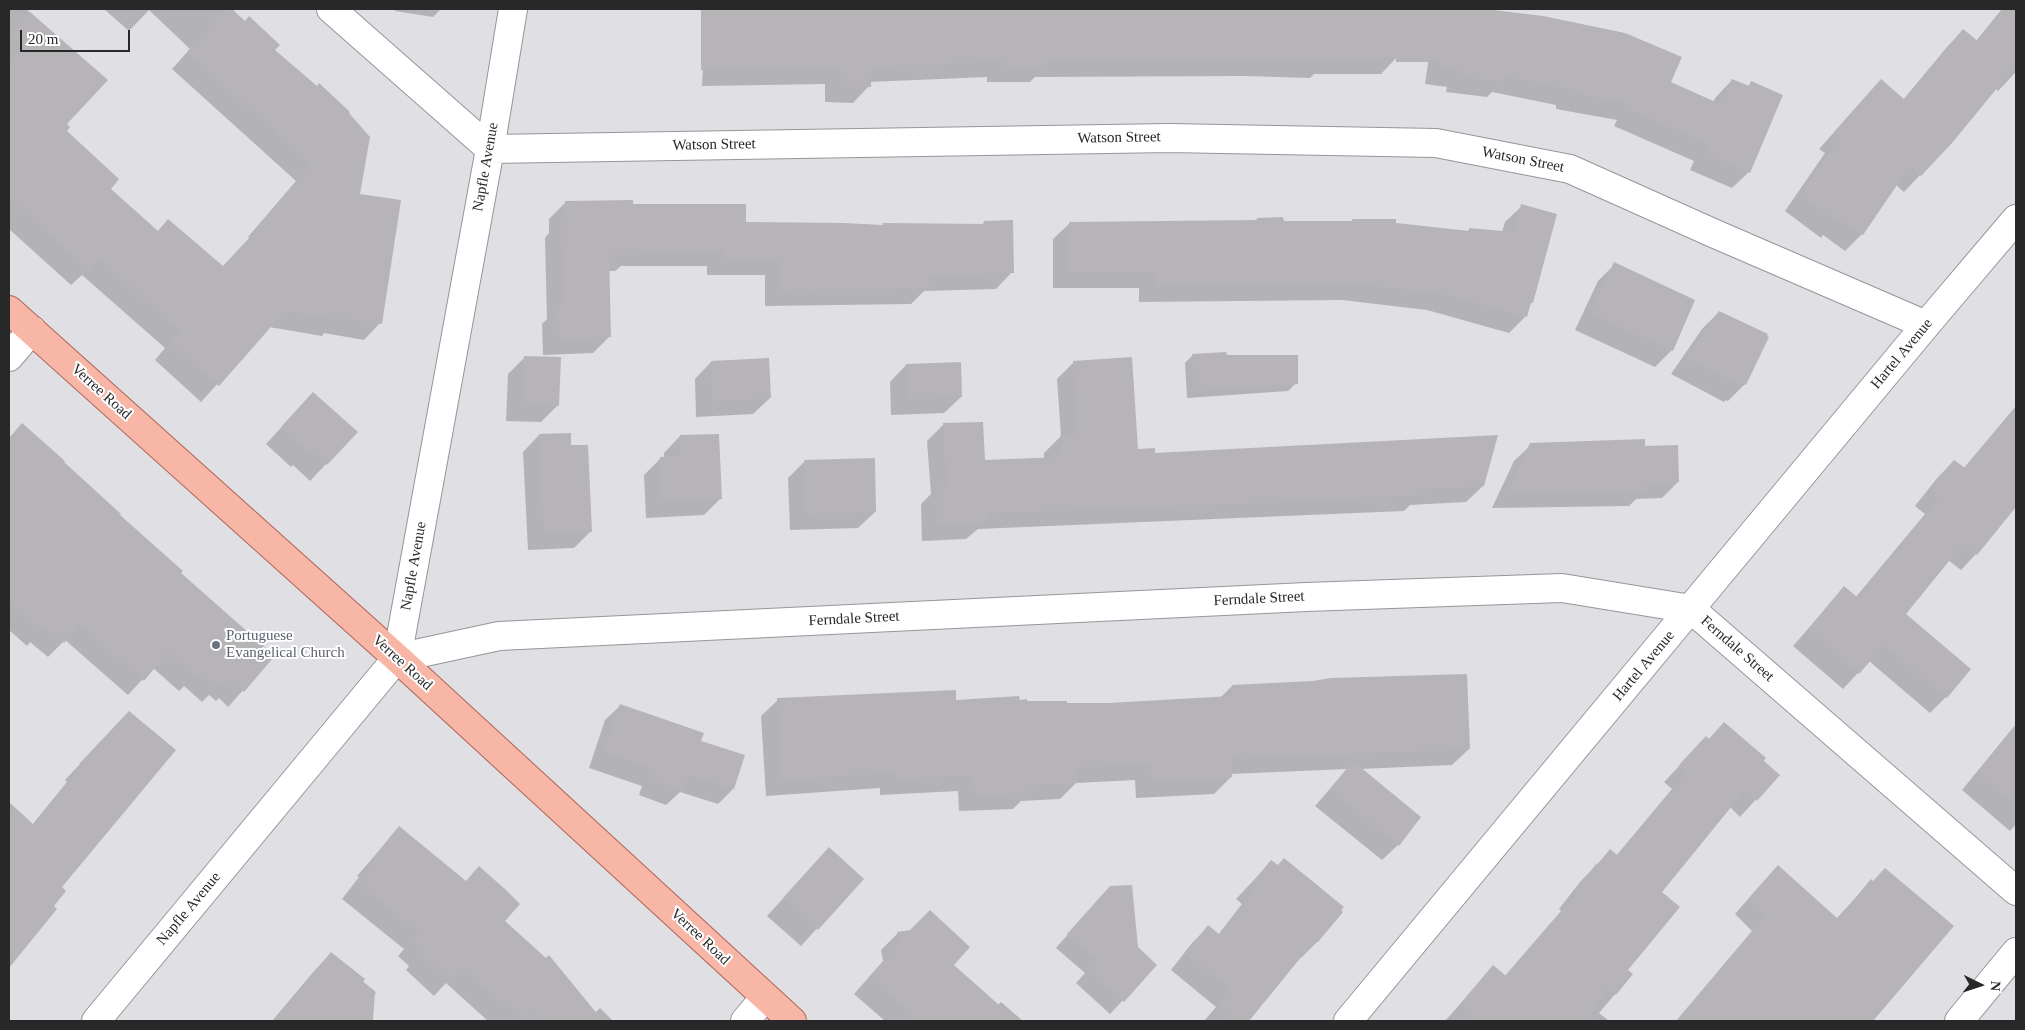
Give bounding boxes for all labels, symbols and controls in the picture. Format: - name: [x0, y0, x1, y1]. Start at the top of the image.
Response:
- scale bar: [22, 20, 132, 52]
- text: 20 m: [28, 31, 58, 47]
- street label: Napfle Avenue: [469, 121, 503, 213]
- street label: Watson Street: [1077, 128, 1161, 148]
- street label: Watson Street: [672, 135, 756, 155]
- street label: Watson Street: [1480, 143, 1566, 177]
- street label: Hartel Avenue: [1867, 315, 1937, 393]
- street label: Verree Road: [67, 360, 135, 424]
- street label: Napfle Avenue: [397, 520, 431, 612]
- street label: Ferndale Street: [1213, 588, 1305, 610]
- street label: Ferndale Street: [808, 608, 900, 630]
- street label: Ferndale Street: [1697, 612, 1777, 686]
- place label: Portuguese Evangelical Church: [226, 627, 345, 662]
- street label: Hartel Avenue: [1609, 627, 1679, 705]
- street label: Verree Road: [368, 631, 436, 695]
- marker: Portuguese Evangelical Church: [210, 639, 222, 651]
- street label: Napfle Avenue: [153, 869, 225, 949]
- street label: Verree Road: [667, 905, 733, 969]
- north arrow: [1955, 960, 2005, 1010]
- text: N: [1988, 981, 2003, 992]

